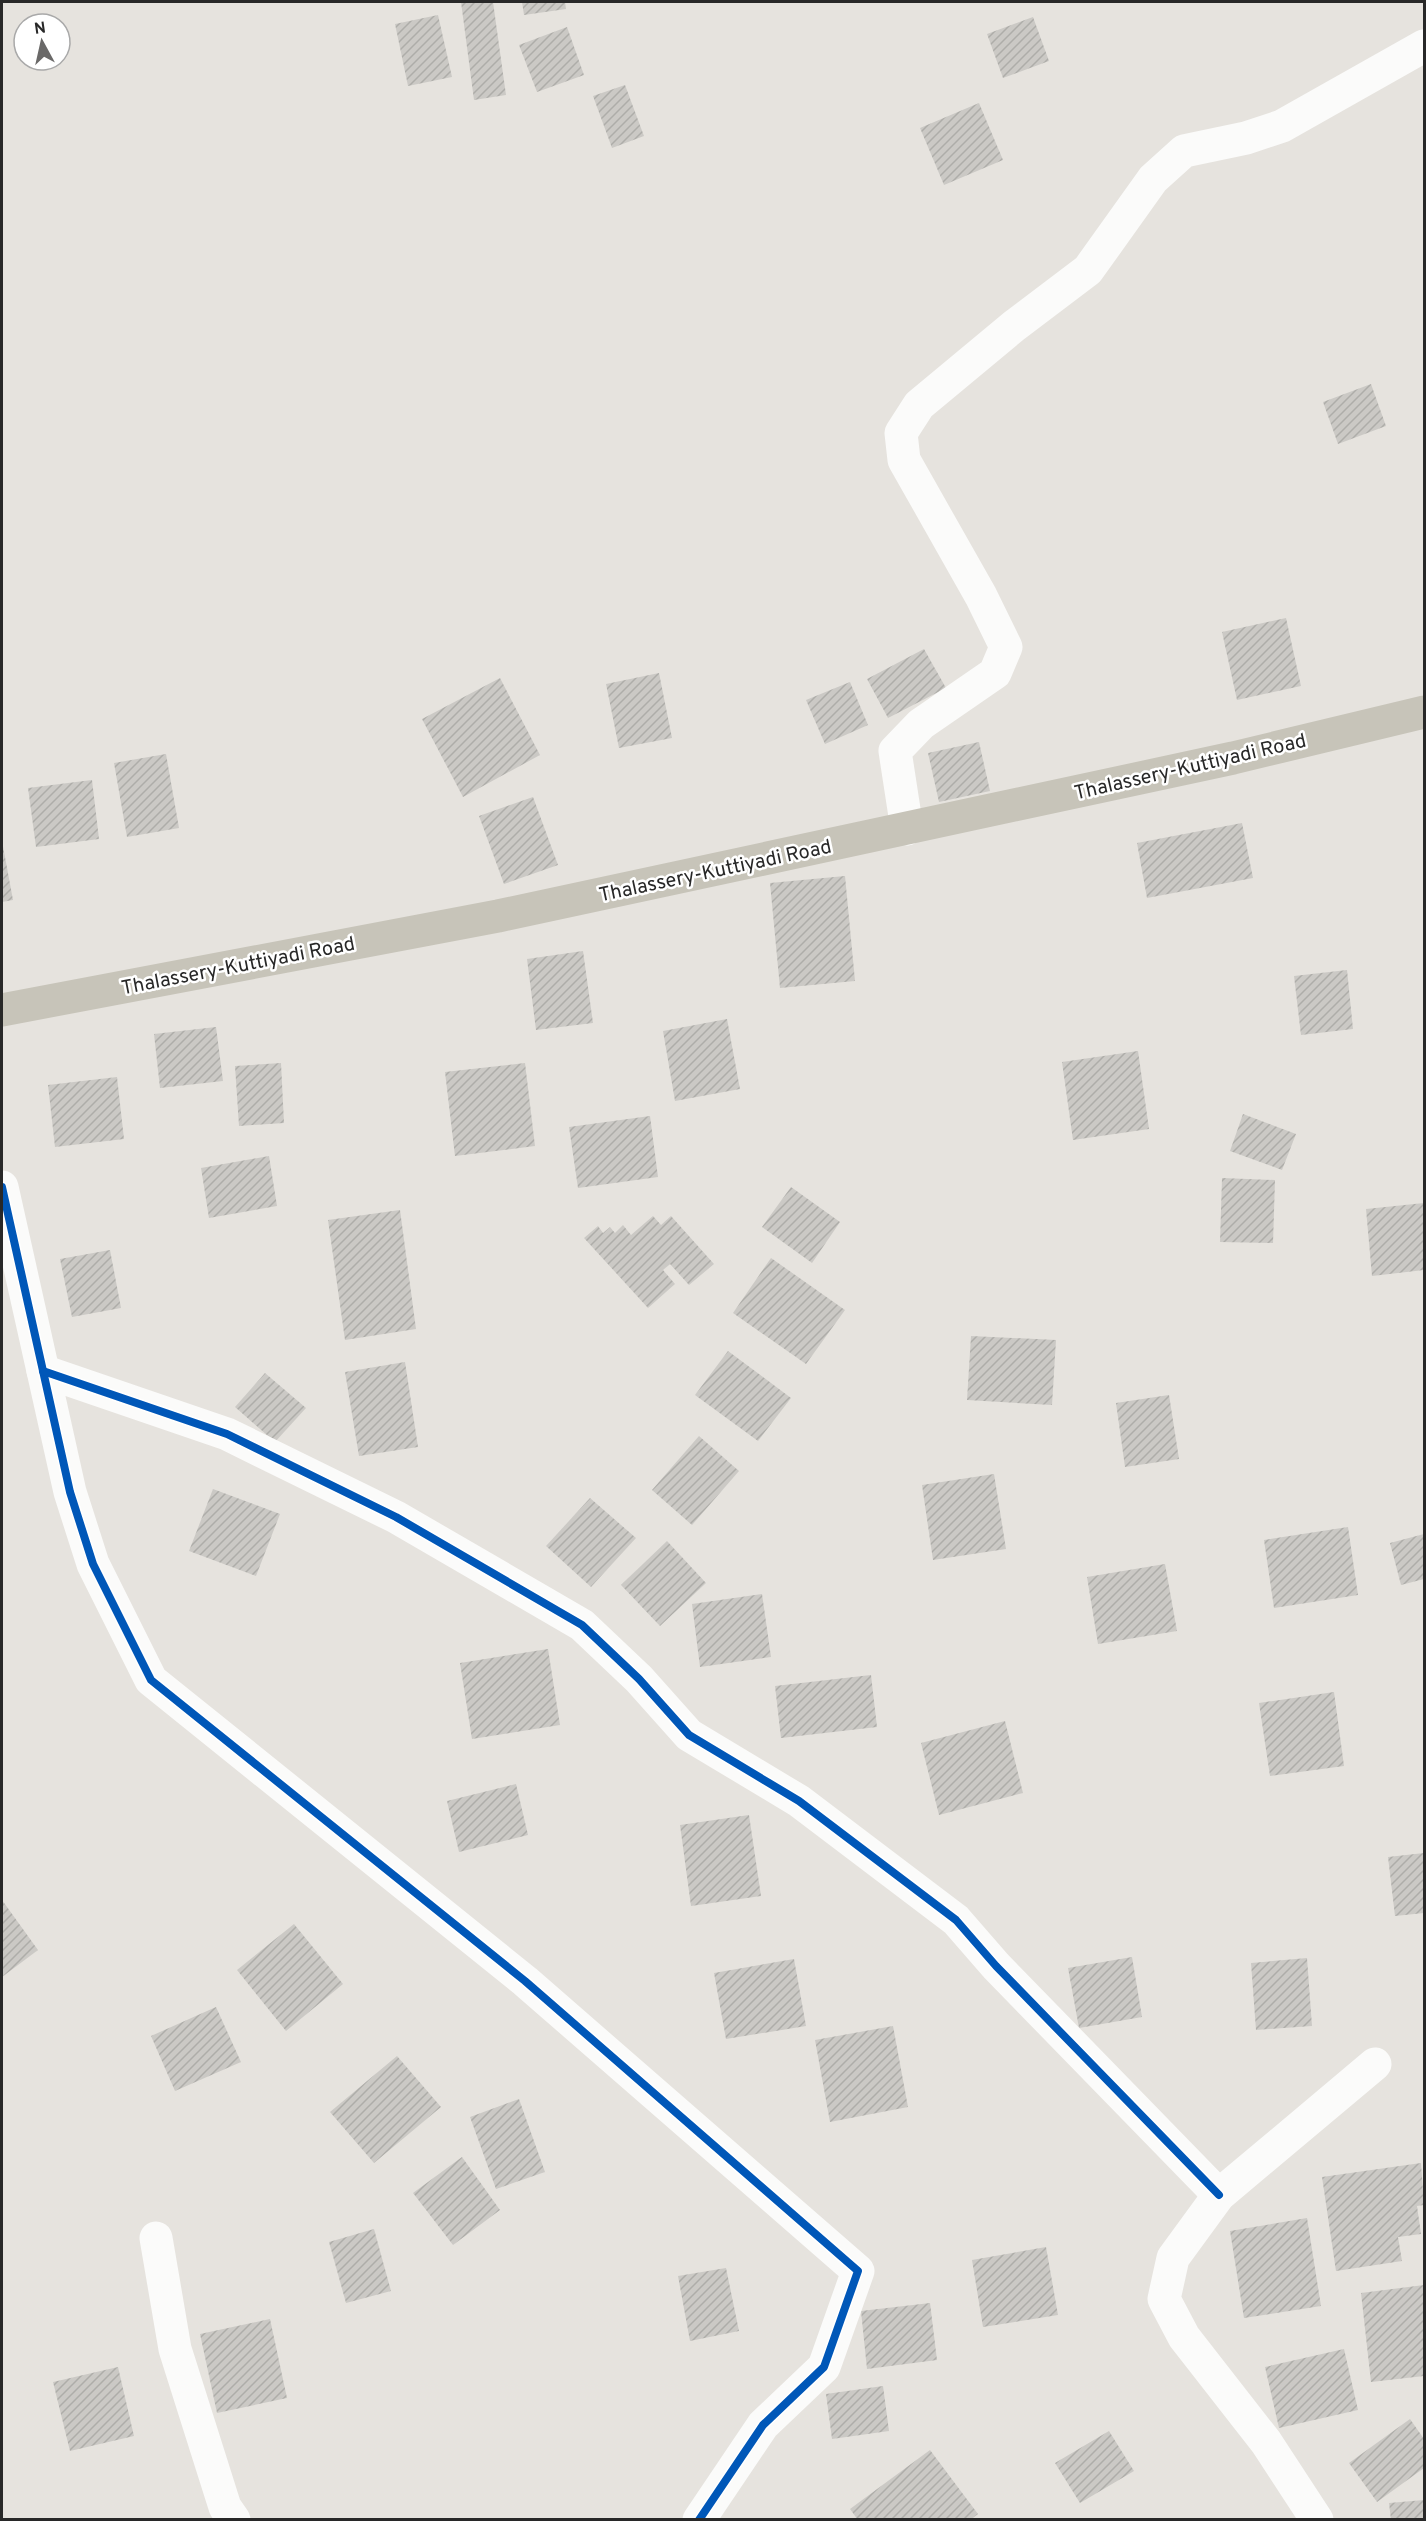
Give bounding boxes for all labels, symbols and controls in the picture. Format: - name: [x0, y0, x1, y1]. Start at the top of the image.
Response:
- north arrow: [12, 12, 72, 72]
- text: N: [33, 18, 47, 40]
- street label: Thalassery-Kuttiyadi Road: [1072, 729, 1309, 807]
- street label: Thalassery-Kuttiyadi Road: [597, 835, 834, 909]
- street label: Thalassery-Kuttiyadi Road: [119, 932, 357, 1002]

